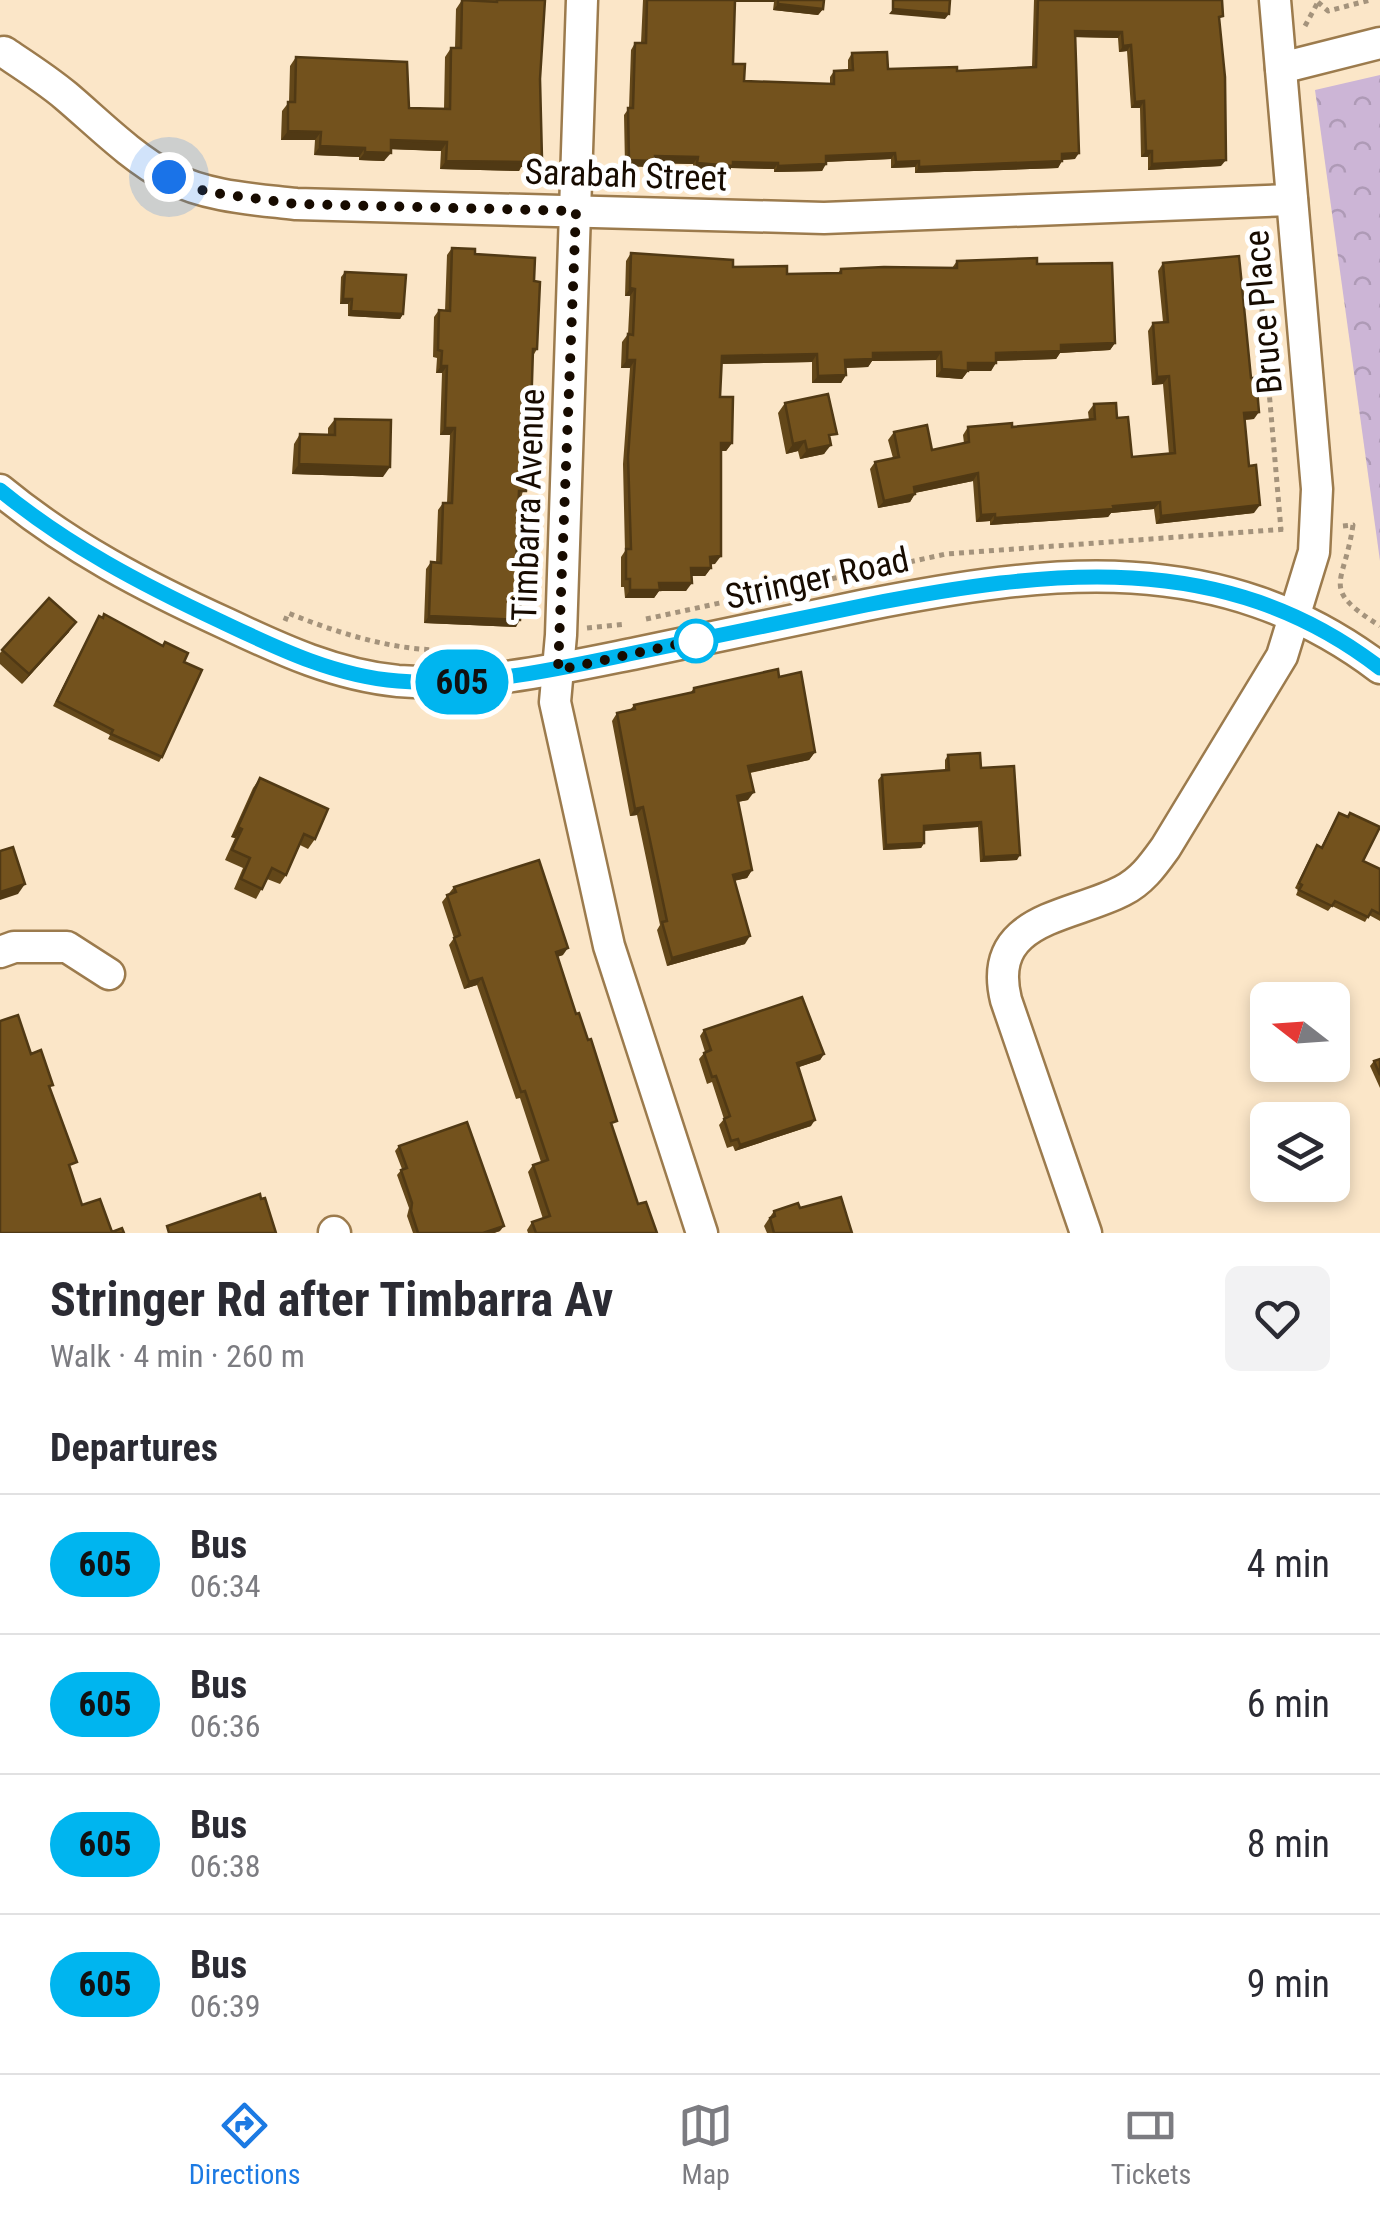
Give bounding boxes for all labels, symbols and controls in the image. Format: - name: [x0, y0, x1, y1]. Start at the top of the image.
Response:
- street label: Sarabah Street: [524, 151, 728, 200]
- your location: [144, 152, 194, 202]
- street label: Bruce Place: [1236, 228, 1291, 395]
- street label: Timbarra Avenue: [504, 388, 553, 622]
- street label: Stringer Road: [721, 539, 913, 618]
- unlabelled marker: [675, 620, 717, 662]
- line badge: 605: [404, 650, 520, 714]
- text: 605: [435, 662, 489, 703]
- north arrow: [1250, 982, 1350, 1082]
- map controls: [1250, 982, 1350, 1202]
- button: layers: [1250, 1102, 1350, 1202]
- button: heart: [1225, 1266, 1330, 1371]
- text: Stringer Rd after Timbarra Av: [50, 1271, 613, 1328]
- text: Walk · 4 min · 260 m: [50, 1337, 305, 1375]
- text: Departures: [50, 1426, 218, 1470]
- text: Bus: [190, 1523, 247, 1567]
- text: 4 min: [1247, 1542, 1330, 1586]
- text: 605: [78, 1544, 132, 1585]
- text: 06:34: [190, 1567, 261, 1605]
- text: Bus: [190, 1663, 247, 1707]
- text: 6 min: [1247, 1682, 1330, 1726]
- text: 605: [78, 1684, 132, 1725]
- text: 06:36: [190, 1707, 261, 1745]
- text: Bus: [190, 1803, 247, 1847]
- text: 8 min: [1247, 1822, 1330, 1866]
- text: 605: [78, 1824, 132, 1865]
- text: 06:38: [190, 1847, 261, 1885]
- text: Bus: [190, 1943, 247, 1987]
- text: 9 min: [1247, 1962, 1330, 2006]
- text: 605: [78, 1964, 132, 2005]
- text: 06:39: [190, 1987, 261, 2025]
- tab: Directions: [189, 2098, 301, 2191]
- tab: Map: [678, 2098, 733, 2191]
- tab: Tickets: [1111, 2098, 1191, 2191]

